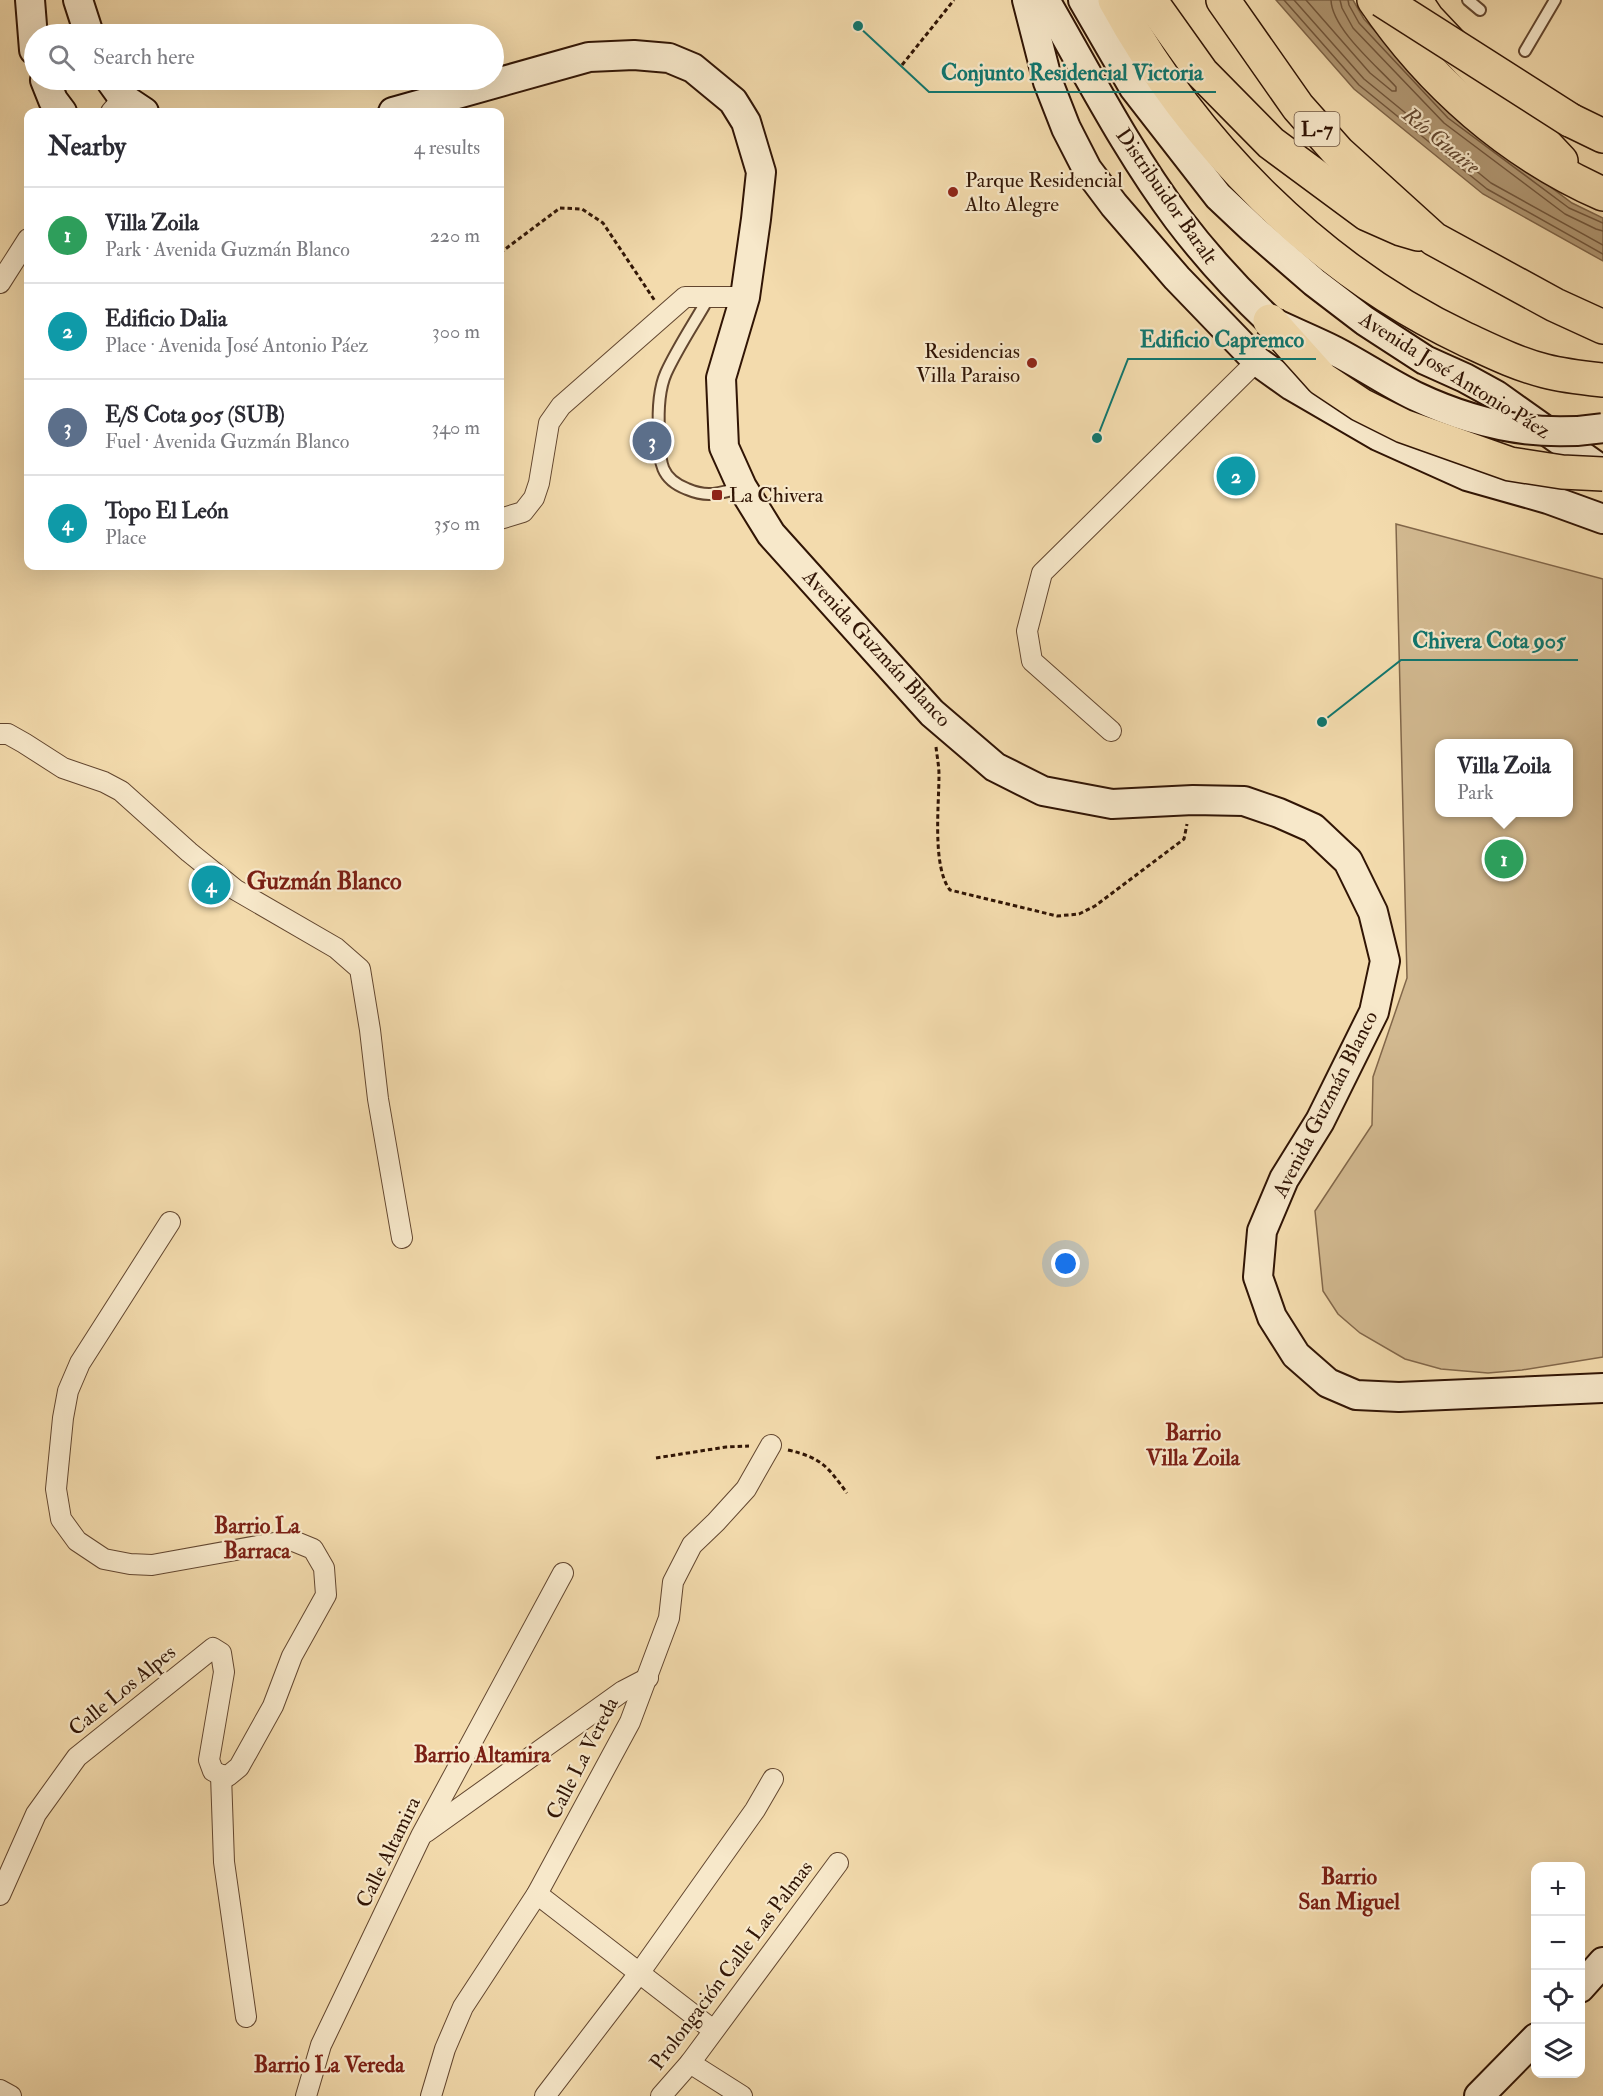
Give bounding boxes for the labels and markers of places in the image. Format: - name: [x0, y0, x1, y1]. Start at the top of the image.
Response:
- callout: Conjunto Residencial Victoria: [929, 52, 1216, 92]
- place label: Parque Residencial Alto Alegre: [964, 167, 1123, 218]
- marker: Parque Residencial Alto Alegre: [946, 185, 960, 199]
- callout: Edificio Capremco: [1128, 319, 1316, 359]
- place label: Residencias Villa Paraiso: [916, 338, 1020, 389]
- marker: Residencias Villa Paraiso: [1025, 356, 1039, 370]
- pin: 3: [632, 418, 672, 464]
- pin: 2: [1216, 454, 1256, 498]
- place label: La Chivera: [729, 482, 824, 509]
- marker: La Chivera: [710, 488, 724, 502]
- callout: Chivera Cota 905: [1401, 620, 1578, 660]
- pin: 1: [1484, 836, 1524, 882]
- pin: 4: [192, 862, 230, 908]

